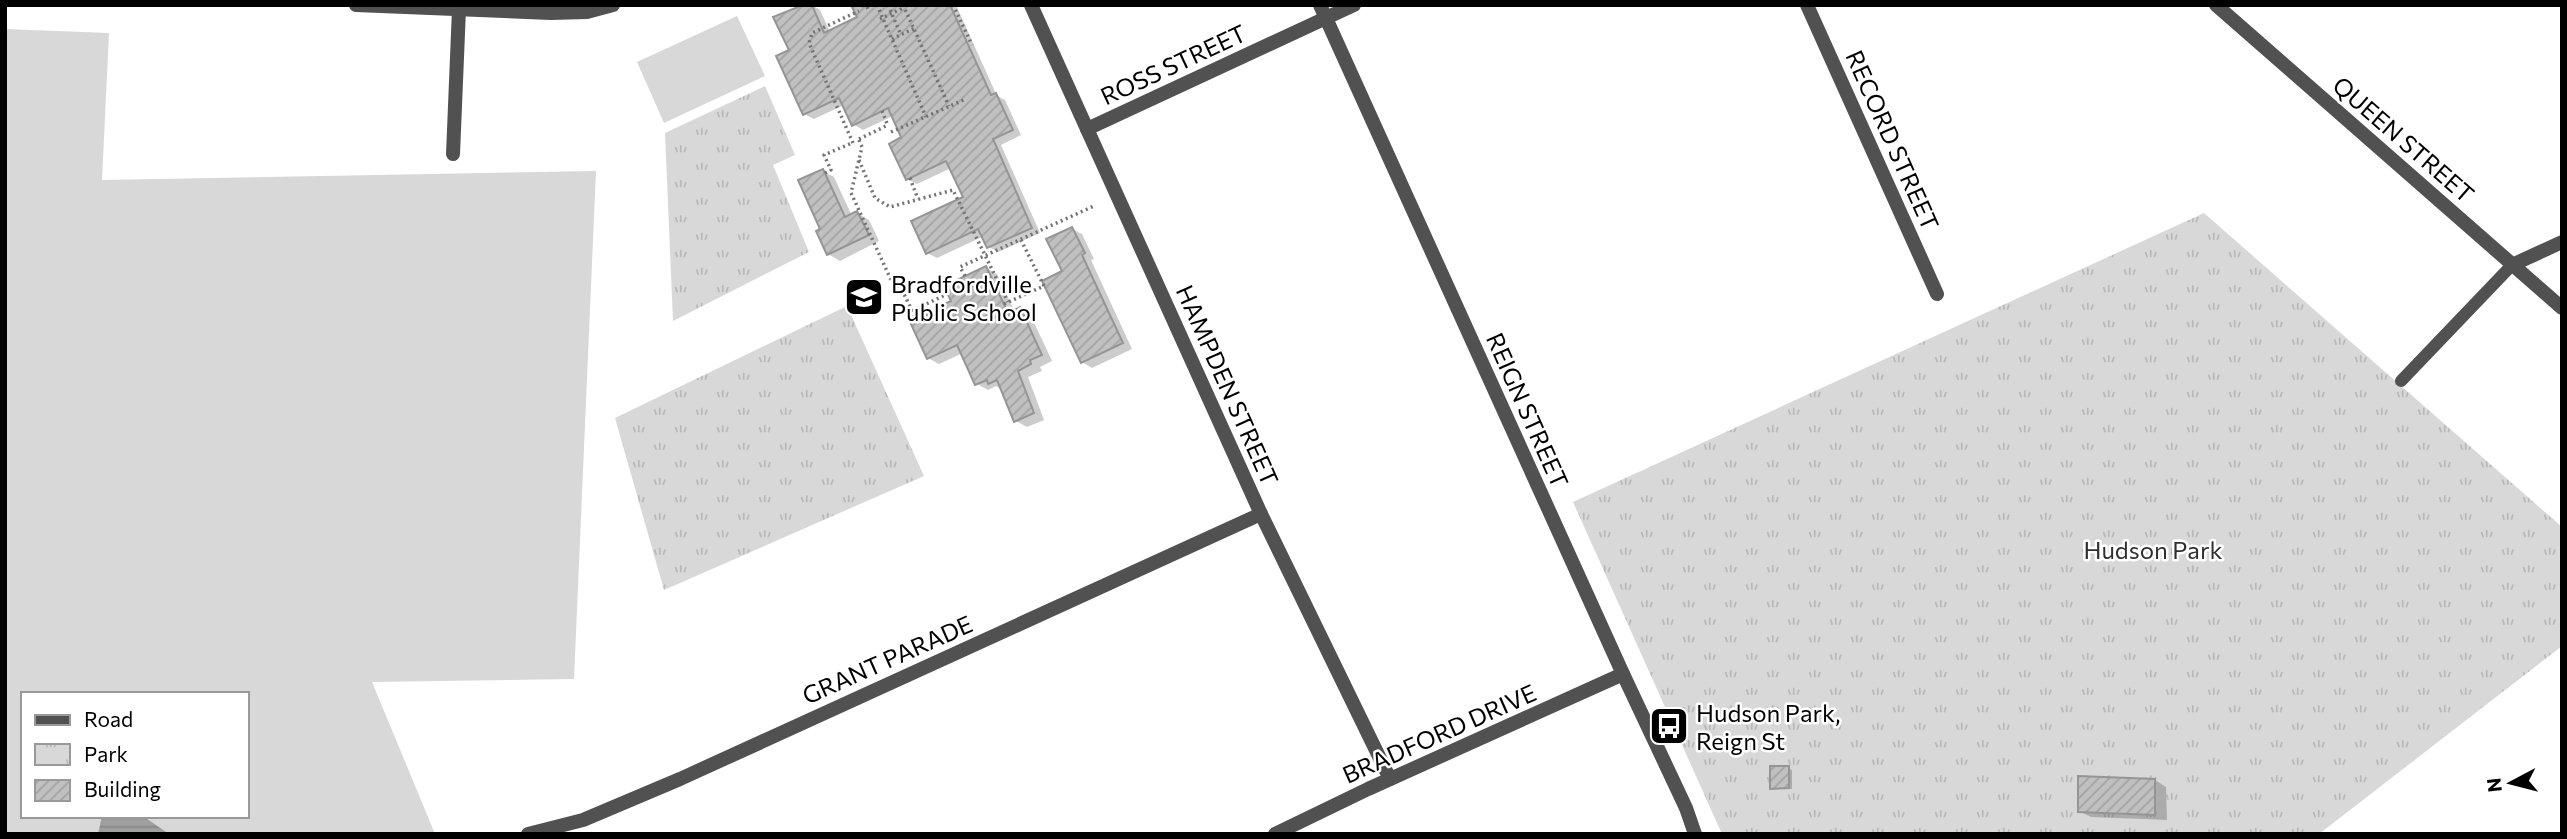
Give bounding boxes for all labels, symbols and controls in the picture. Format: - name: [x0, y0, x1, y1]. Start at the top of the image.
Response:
- street label: ROSS STREET: [1096, 18, 1250, 110]
- street label: RECORD STREET: [1840, 46, 1946, 234]
- street label: QUEEN STREET: [2328, 70, 2480, 208]
- place label: Bradfordville Public School: [891, 269, 1037, 326]
- school or university icon: Bradfordville Public School: [843, 276, 885, 318]
- street label: HAMPDEN STREET: [1171, 280, 1285, 490]
- street label: REIGN STREET: [1481, 328, 1575, 492]
- park label: Hudson Park: [2083, 535, 2223, 564]
- street label: GRANT PARADE: [797, 608, 977, 710]
- street label: BRADFORD DRIVE: [1338, 677, 1540, 789]
- legend: [21, 692, 248, 818]
- place label: Hudson Park, Reign St: [1696, 698, 1841, 755]
- bus stop icon: Hudson Park, Reign St: [1648, 705, 1690, 747]
- text: Road: [84, 706, 133, 731]
- text: Park: [84, 741, 128, 766]
- north arrow: [2476, 748, 2546, 818]
- text: Building: [84, 776, 161, 801]
- text: N: [2481, 777, 2506, 794]

